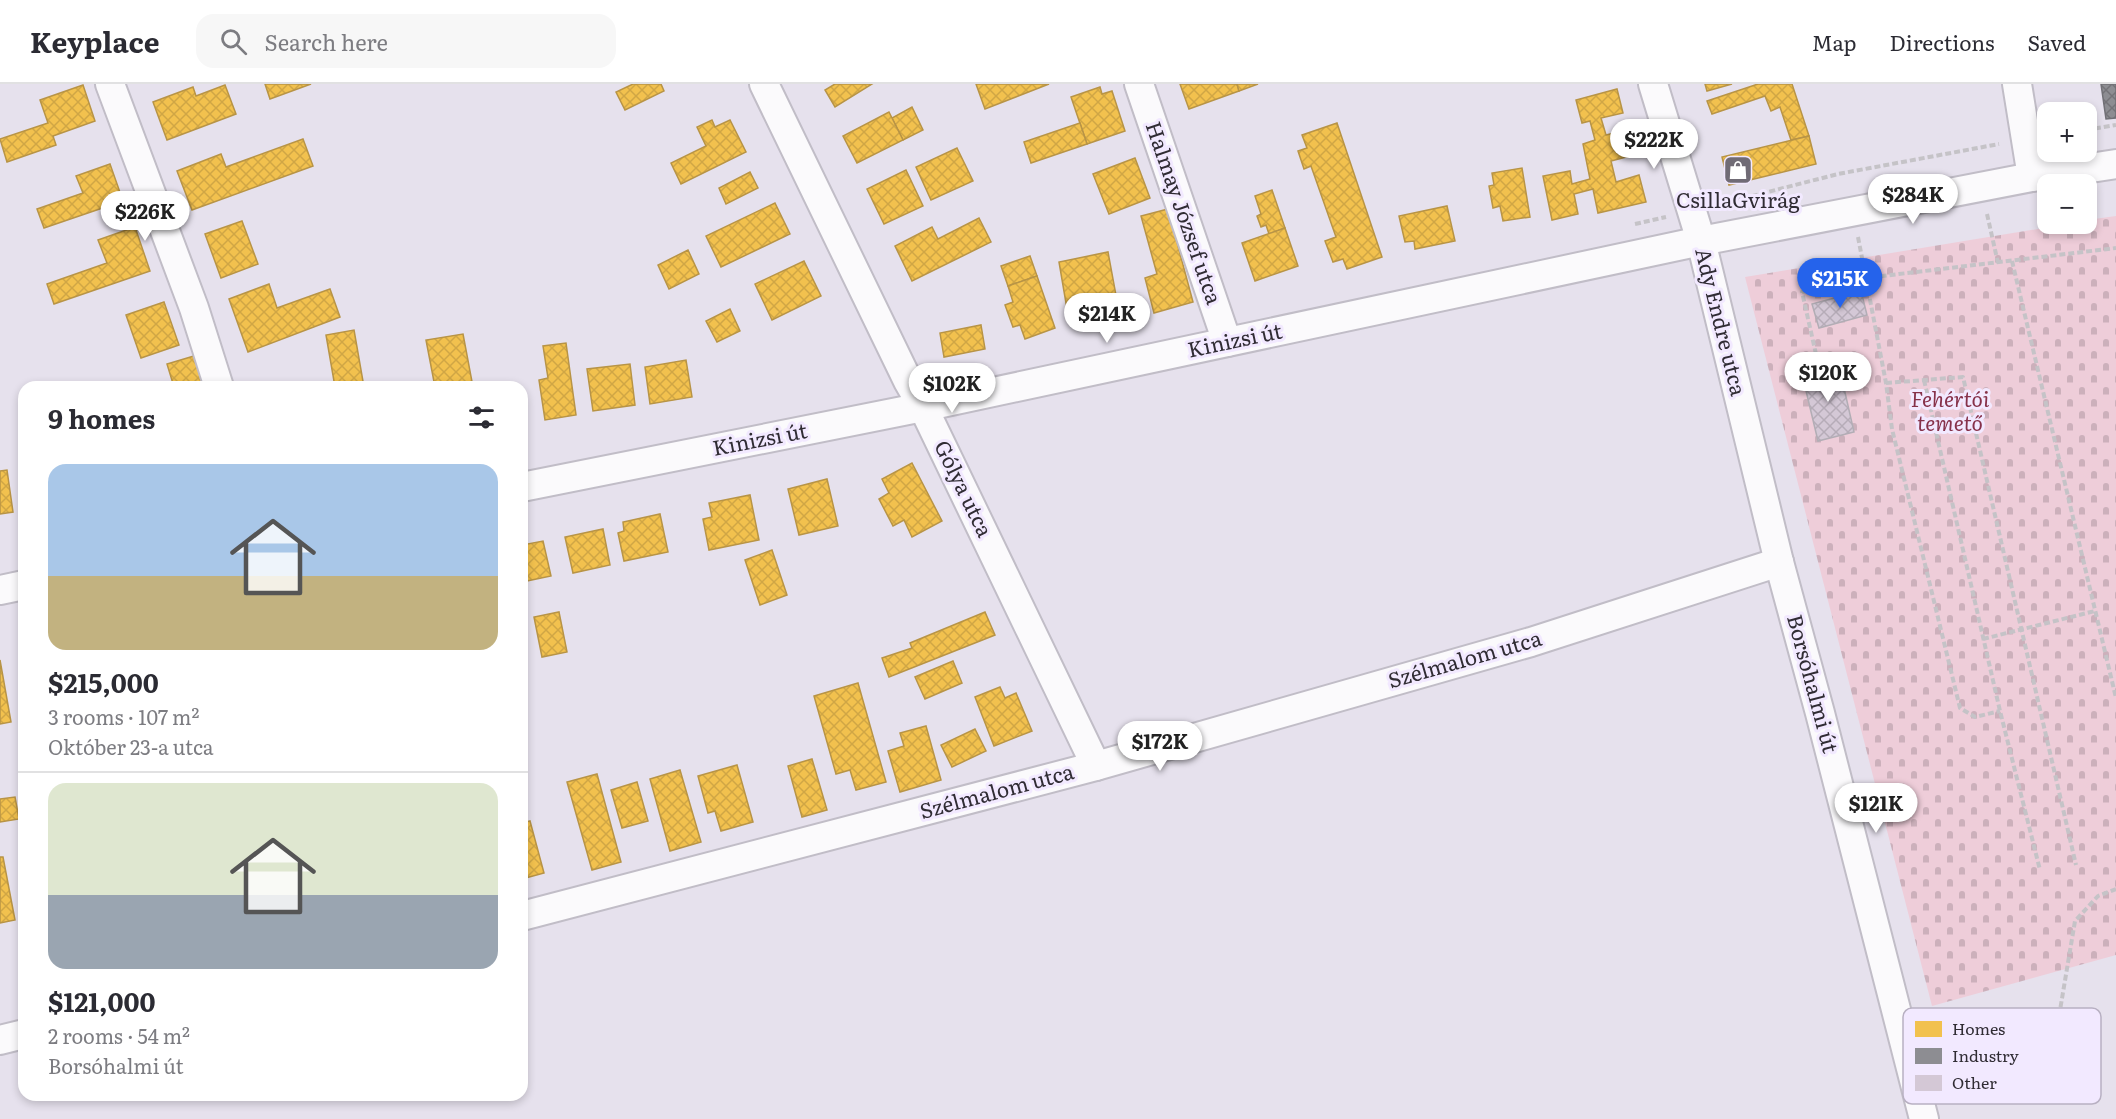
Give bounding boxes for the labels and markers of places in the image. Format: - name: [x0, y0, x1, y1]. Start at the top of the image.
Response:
- pin: $222K: [1612, 119, 1696, 170]
- shop icon: CsillaGvirág: [1722, 154, 1754, 186]
- pin: $284K: [1871, 174, 1955, 225]
- place label: CsillaGvirág: [1676, 183, 1800, 214]
- pin: $226K: [103, 191, 187, 242]
- pin: $215K: [1798, 258, 1882, 309]
- pin: $214K: [1065, 293, 1149, 344]
- pin: $120K: [1786, 352, 1870, 403]
- pin: $102K: [910, 363, 994, 414]
- pin: $172K: [1118, 721, 1202, 772]
- pin: $121K: [1834, 783, 1918, 834]

